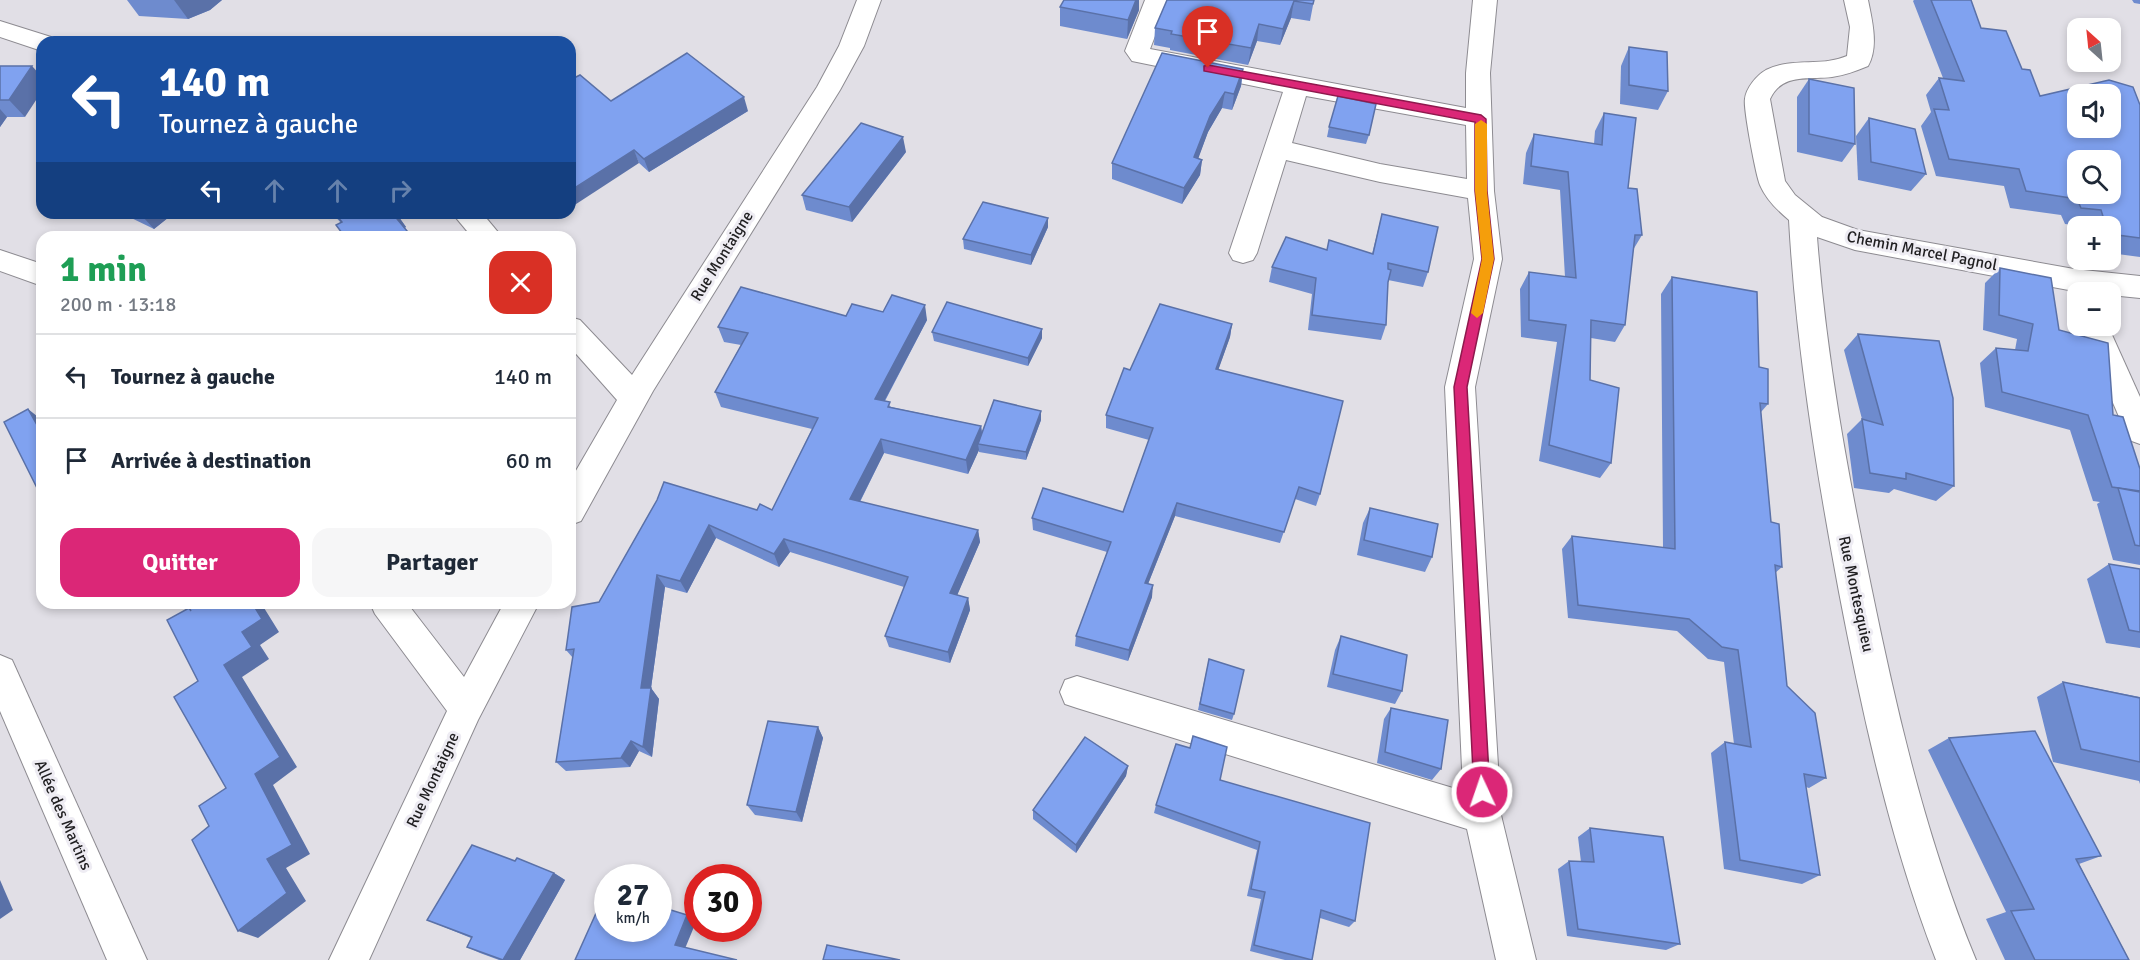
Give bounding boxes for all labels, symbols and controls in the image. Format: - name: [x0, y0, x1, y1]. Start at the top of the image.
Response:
- pin: [1182, 6, 1233, 68]
- icon: arrive: [1191, 15, 1224, 48]
- north arrow: [2067, 18, 2121, 72]
- map controls: [2067, 18, 2121, 336]
- text: 140 m: [159, 57, 270, 108]
- icon: left: [60, 60, 138, 138]
- button: sound: [2067, 84, 2121, 138]
- text: Tournez à gauche: [159, 108, 358, 141]
- button: search: [2067, 150, 2121, 204]
- icon: left: [195, 174, 228, 207]
- icon: ahead: [258, 174, 291, 207]
- icon: ahead: [321, 174, 354, 207]
- icon: right: [384, 174, 417, 207]
- street label: Rue Montaigne: [686, 207, 758, 305]
- button: +: [2067, 216, 2121, 270]
- street label: Chemin Marcel Pagnol: [1845, 227, 1999, 275]
- text: 1 min: [60, 247, 147, 292]
- button: close: [489, 251, 552, 314]
- button: −: [2067, 282, 2121, 336]
- text: 200 m · 13:18: [60, 292, 176, 317]
- icon: left: [60, 360, 93, 393]
- text: Tournez à gauche: [111, 363, 275, 390]
- text: 140 m: [494, 363, 552, 390]
- icon: arrive: [60, 444, 93, 477]
- text: Arrivée à destination: [111, 447, 311, 474]
- text: 60 m: [506, 447, 552, 474]
- button: Quitter: [60, 528, 300, 597]
- button: Partager: [312, 528, 552, 597]
- street label: Rue Montesquieu: [1834, 534, 1878, 654]
- street label: Rue Montaigne: [402, 729, 464, 831]
- street label: Allée des Martins: [30, 757, 96, 873]
- position arrow: [1450, 760, 1514, 824]
- speed limit sign: 30: [684, 864, 762, 942]
- text: 27: [617, 877, 649, 914]
- text: km/h: [616, 909, 650, 927]

